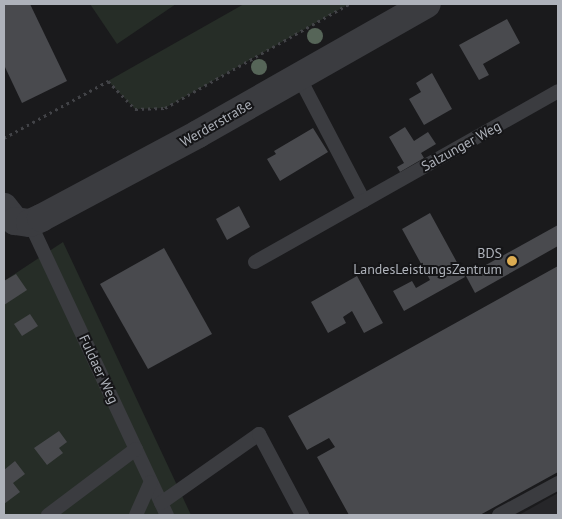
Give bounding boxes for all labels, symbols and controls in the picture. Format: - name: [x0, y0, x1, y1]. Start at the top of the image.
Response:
- street label: Werderstraße: [177, 96, 255, 150]
- street label: Salzunger Weg: [418, 117, 504, 175]
- place label: BDS LandesLeistungsZentrum: [353, 245, 502, 278]
- marker: BDS LandesLeistungsZentrum: [506, 255, 518, 267]
- street label: Fuldaer Weg: [76, 332, 122, 406]

